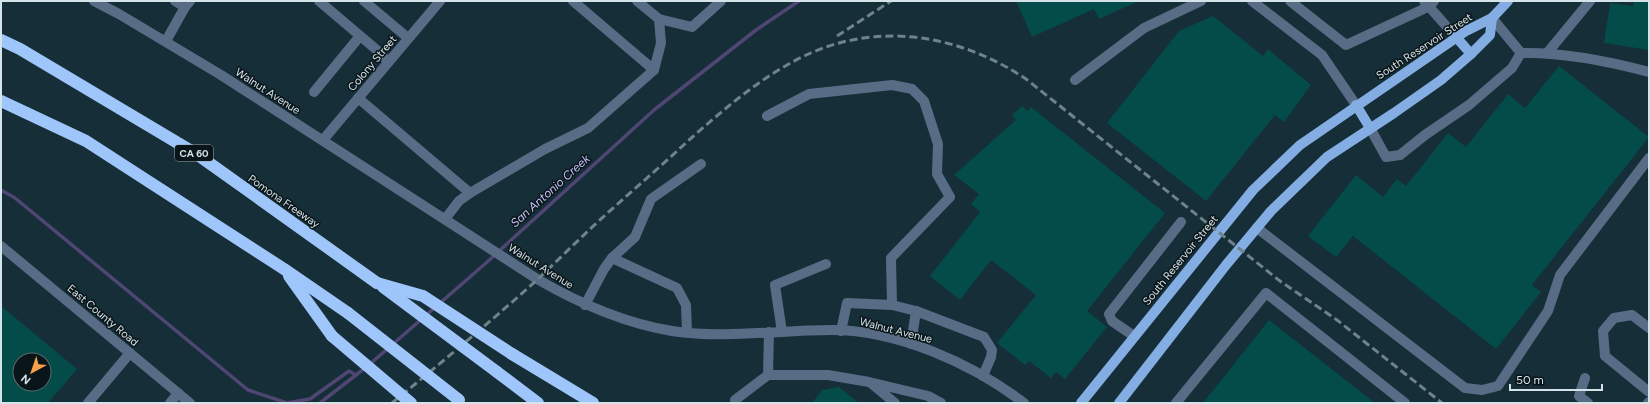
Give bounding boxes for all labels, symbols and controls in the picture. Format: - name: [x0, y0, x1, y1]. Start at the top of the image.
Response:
- street label: South Reservoir Street: [1374, 11, 1475, 82]
- street label: Colony Street: [345, 33, 399, 94]
- street label: Walnut Avenue: [233, 66, 303, 117]
- road number: CA 60: [175, 145, 213, 161]
- water label: San Antonio Creek: [508, 151, 593, 230]
- street label: Pomona Freeway: [246, 172, 322, 231]
- street label: South Reservoir Street: [1140, 213, 1221, 308]
- street label: Walnut Avenue: [506, 241, 576, 292]
- street label: East County Road: [65, 282, 141, 349]
- street label: Walnut Avenue: [858, 315, 934, 346]
- north arrow: [12, 352, 52, 392]
- scale bar: [1510, 366, 1602, 392]
- text: N: [18, 372, 33, 387]
- text: 50 m: [1516, 373, 1544, 387]

